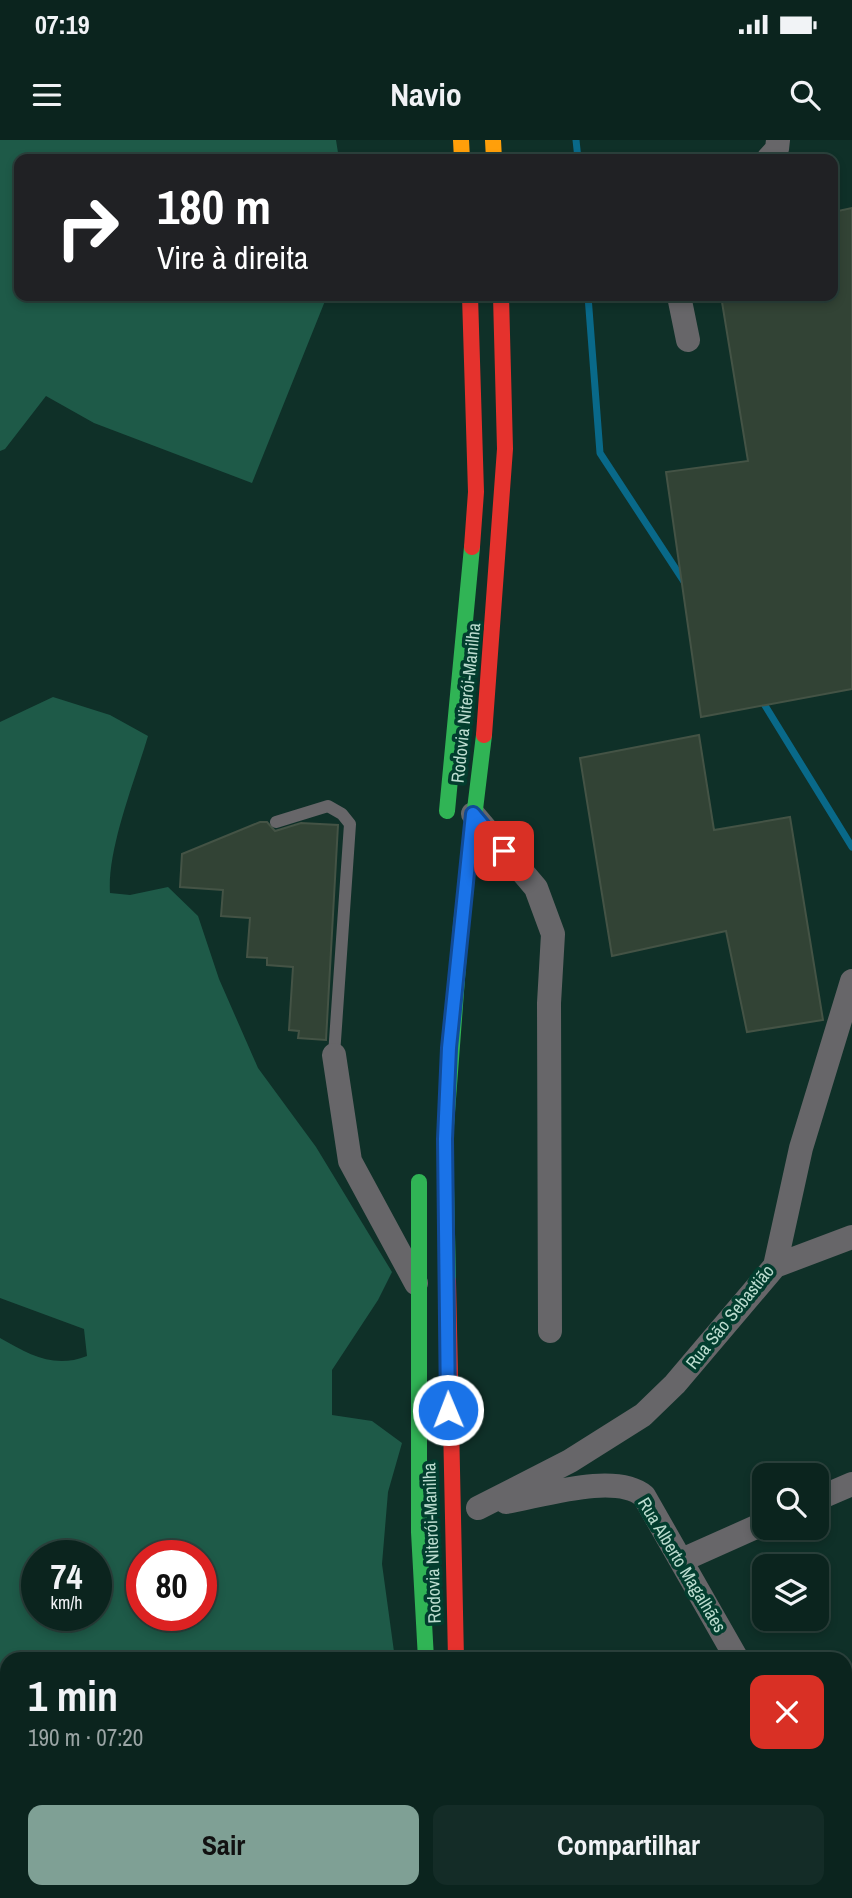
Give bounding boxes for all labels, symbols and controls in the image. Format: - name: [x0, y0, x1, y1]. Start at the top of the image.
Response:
- text: 07:19: [35, 7, 90, 42]
- text: Navio: [390, 73, 462, 116]
- icon: menu: [28, 76, 66, 114]
- icon: search: [786, 76, 824, 114]
- text: 180 m: [157, 173, 271, 239]
- icon: right: [42, 182, 133, 273]
- text: Vire à direita: [157, 236, 308, 279]
- street label: Rodovia Niterói-Manilha: [445, 622, 486, 784]
- pin: [474, 821, 534, 881]
- icon: arrive: [485, 832, 523, 870]
- street label: Rua São Sebastião: [680, 1259, 780, 1374]
- position arrow: [411, 1373, 485, 1447]
- street label: Rodovia Niterói-Manilha: [416, 1462, 447, 1624]
- map controls: [752, 1463, 829, 1631]
- button: search: [752, 1463, 829, 1540]
- street label: Rua Alberto Magalhães: [632, 1493, 733, 1637]
- speed limit sign: 80: [126, 1540, 217, 1631]
- text: 74: [51, 1553, 82, 1600]
- button: layers: [752, 1554, 829, 1631]
- text: km/h: [51, 1590, 83, 1615]
- text: 1 min: [28, 1668, 118, 1724]
- button: close: [750, 1675, 824, 1749]
- text: 190 m · 07:20: [28, 1722, 143, 1753]
- button: Sair: [28, 1805, 419, 1885]
- button: Compartilhar: [433, 1805, 824, 1885]

